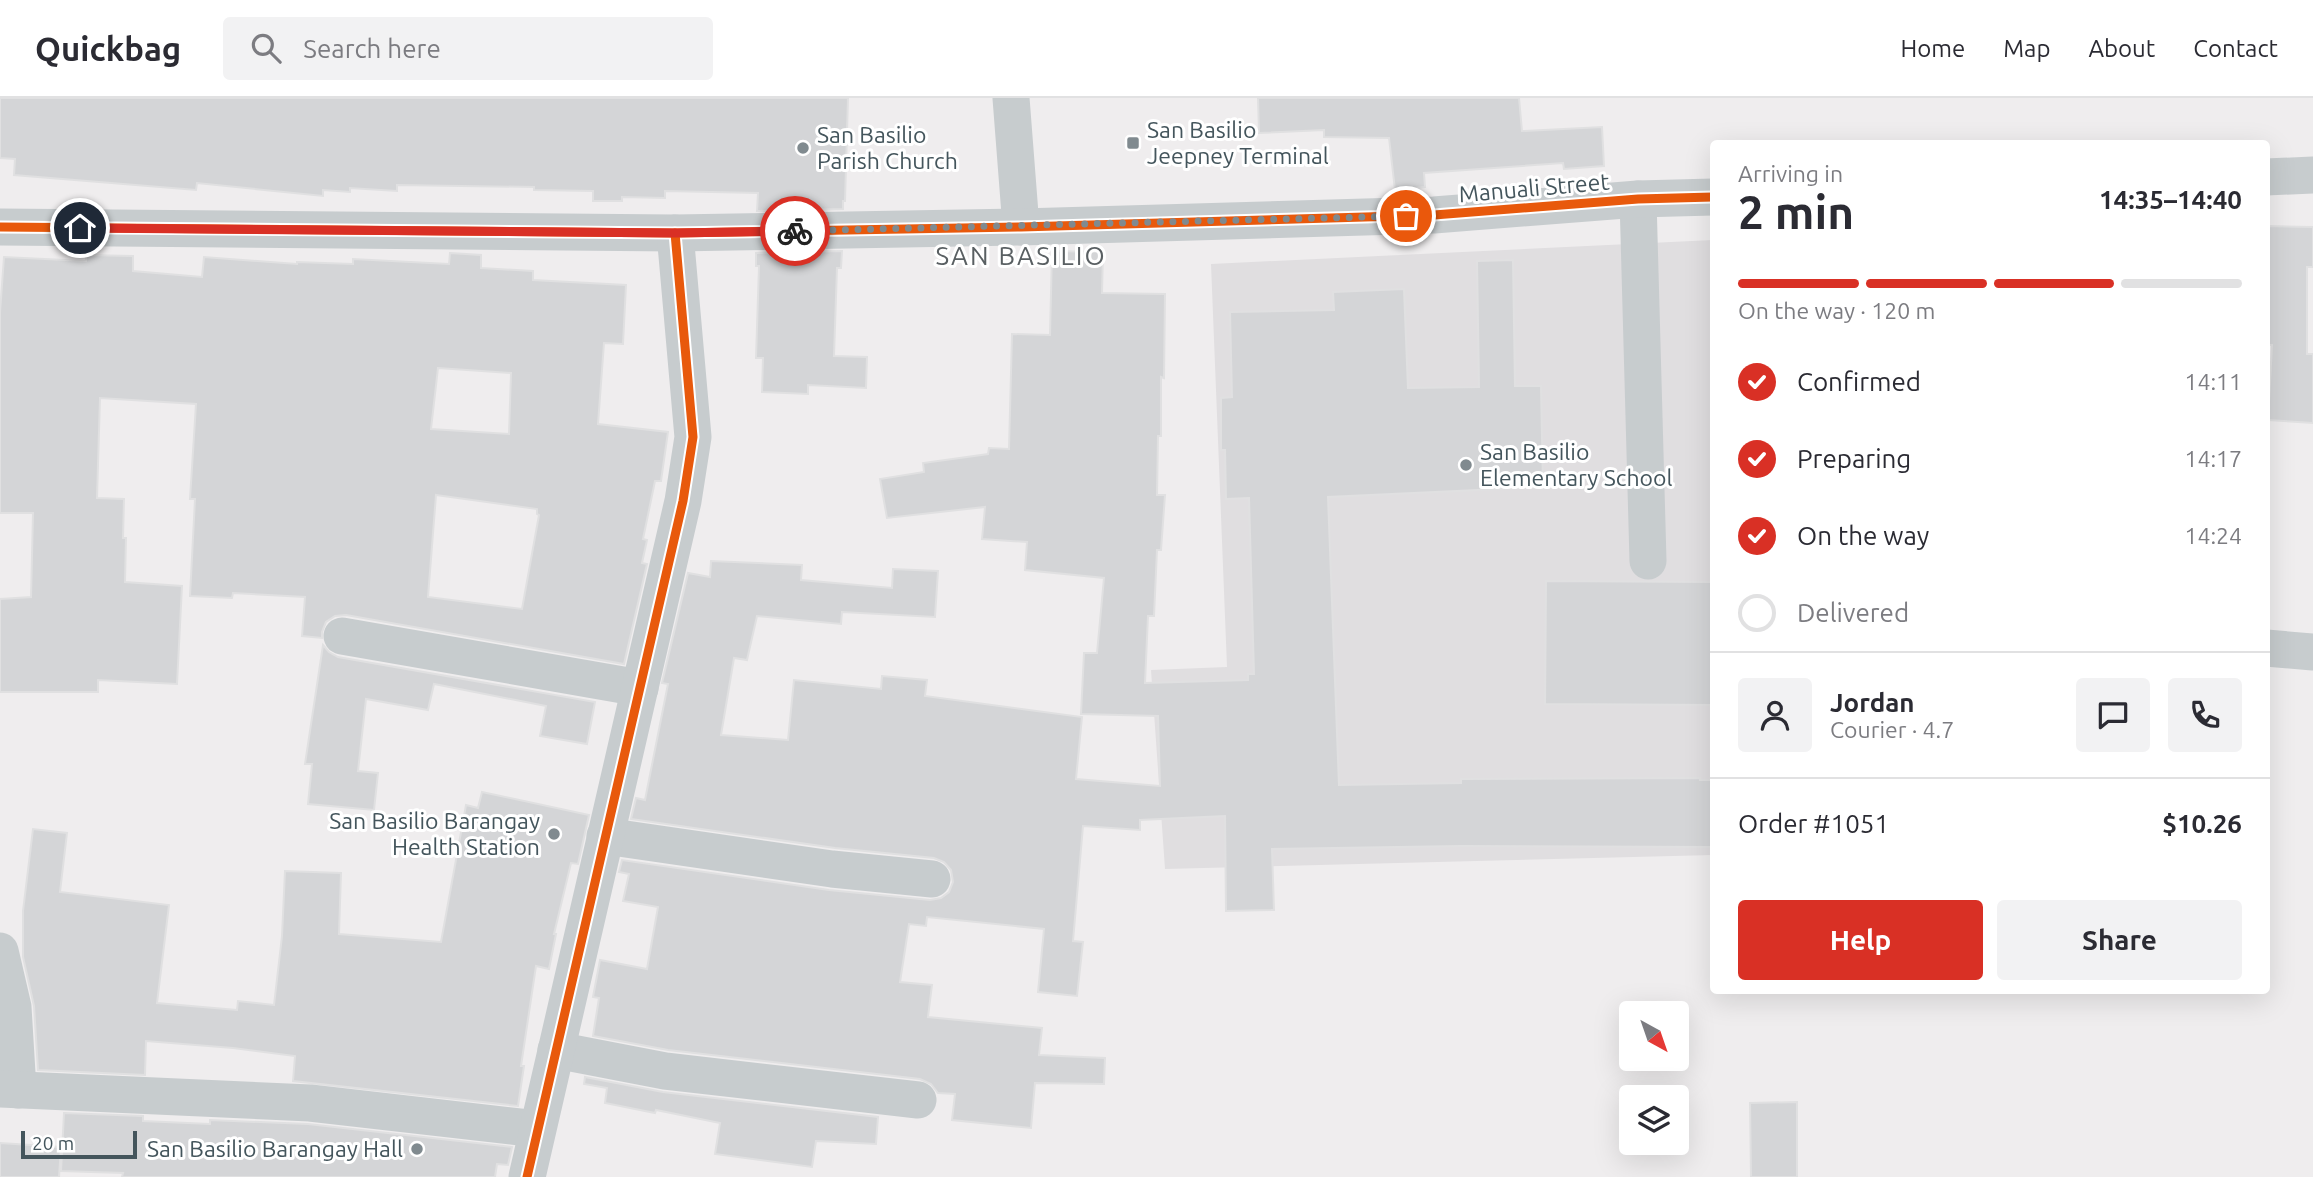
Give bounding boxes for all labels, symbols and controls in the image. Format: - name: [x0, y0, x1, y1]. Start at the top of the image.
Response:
- search box: [223, 17, 713, 80]
- icon: search: [247, 29, 285, 67]
- text: Quickbag: [35, 30, 181, 67]
- text: Search here: [303, 34, 441, 63]
- text: Home: [1900, 35, 1965, 62]
- text: Map: [2003, 35, 2050, 62]
- text: About: [2088, 35, 2155, 62]
- text: Contact: [2193, 35, 2278, 62]
- place label: San Basilio Jeepney Terminal: [1147, 117, 1329, 168]
- place label: San Basilio Parish Church: [817, 122, 958, 173]
- marker: San Basilio Jeepney Terminal: [1125, 135, 1141, 151]
- marker: San Basilio Parish Church: [795, 140, 811, 156]
- text: Arriving in: [1738, 161, 1843, 186]
- street label: Manuali Street: [1458, 168, 1610, 207]
- text: 14:35–14:40: [2099, 185, 2242, 214]
- pin: [1376, 186, 1436, 246]
- text: 2 min: [1738, 186, 1854, 238]
- courier: [760, 196, 830, 266]
- icon: bag: [1387, 197, 1425, 235]
- pin: [50, 198, 110, 258]
- icon: home: [61, 209, 99, 247]
- icon: bike: [776, 212, 814, 250]
- district label: SAN BASILIO: [935, 241, 1107, 270]
- text: On the way · 120 m: [1738, 298, 1935, 323]
- icon: check: [1738, 363, 1776, 401]
- text: Confirmed: [1797, 367, 1921, 396]
- text: 14:11: [2184, 369, 2242, 394]
- place label: San Basilio Elementary School: [1480, 439, 1673, 490]
- icon: check: [1738, 440, 1776, 478]
- text: Preparing: [1797, 444, 1911, 473]
- text: 14:17: [2184, 446, 2242, 471]
- marker: San Basilio Elementary School: [1458, 457, 1474, 473]
- icon: check: [1738, 517, 1776, 555]
- text: On the way: [1797, 521, 1929, 550]
- text: 14:24: [2184, 523, 2242, 548]
- text: Delivered: [1797, 598, 1909, 627]
- button: person: [1738, 678, 1812, 752]
- button: chat: [2076, 678, 2150, 752]
- button: phone: [2168, 678, 2242, 752]
- text: Jordan: [1830, 688, 1915, 717]
- text: Courier · 4.7: [1830, 717, 1954, 742]
- place label: San Basilio Barangay Health Station: [329, 808, 540, 859]
- text: Order #1051: [1738, 809, 1889, 838]
- text: $10.26: [2162, 809, 2242, 838]
- marker: San Basilio Barangay Health Station: [546, 826, 562, 842]
- button: Help: [1738, 900, 1983, 980]
- button: Share: [1997, 900, 2242, 980]
- north arrow: [1619, 1001, 1689, 1071]
- map controls: [1619, 1001, 1689, 1155]
- button: layers: [1619, 1085, 1689, 1155]
- scale bar: [21, 1128, 136, 1160]
- text: 20 m: [32, 1132, 74, 1154]
- place label: San Basilio Barangay Hall: [147, 1136, 403, 1161]
- marker: San Basilio Barangay Hall: [409, 1141, 425, 1157]

